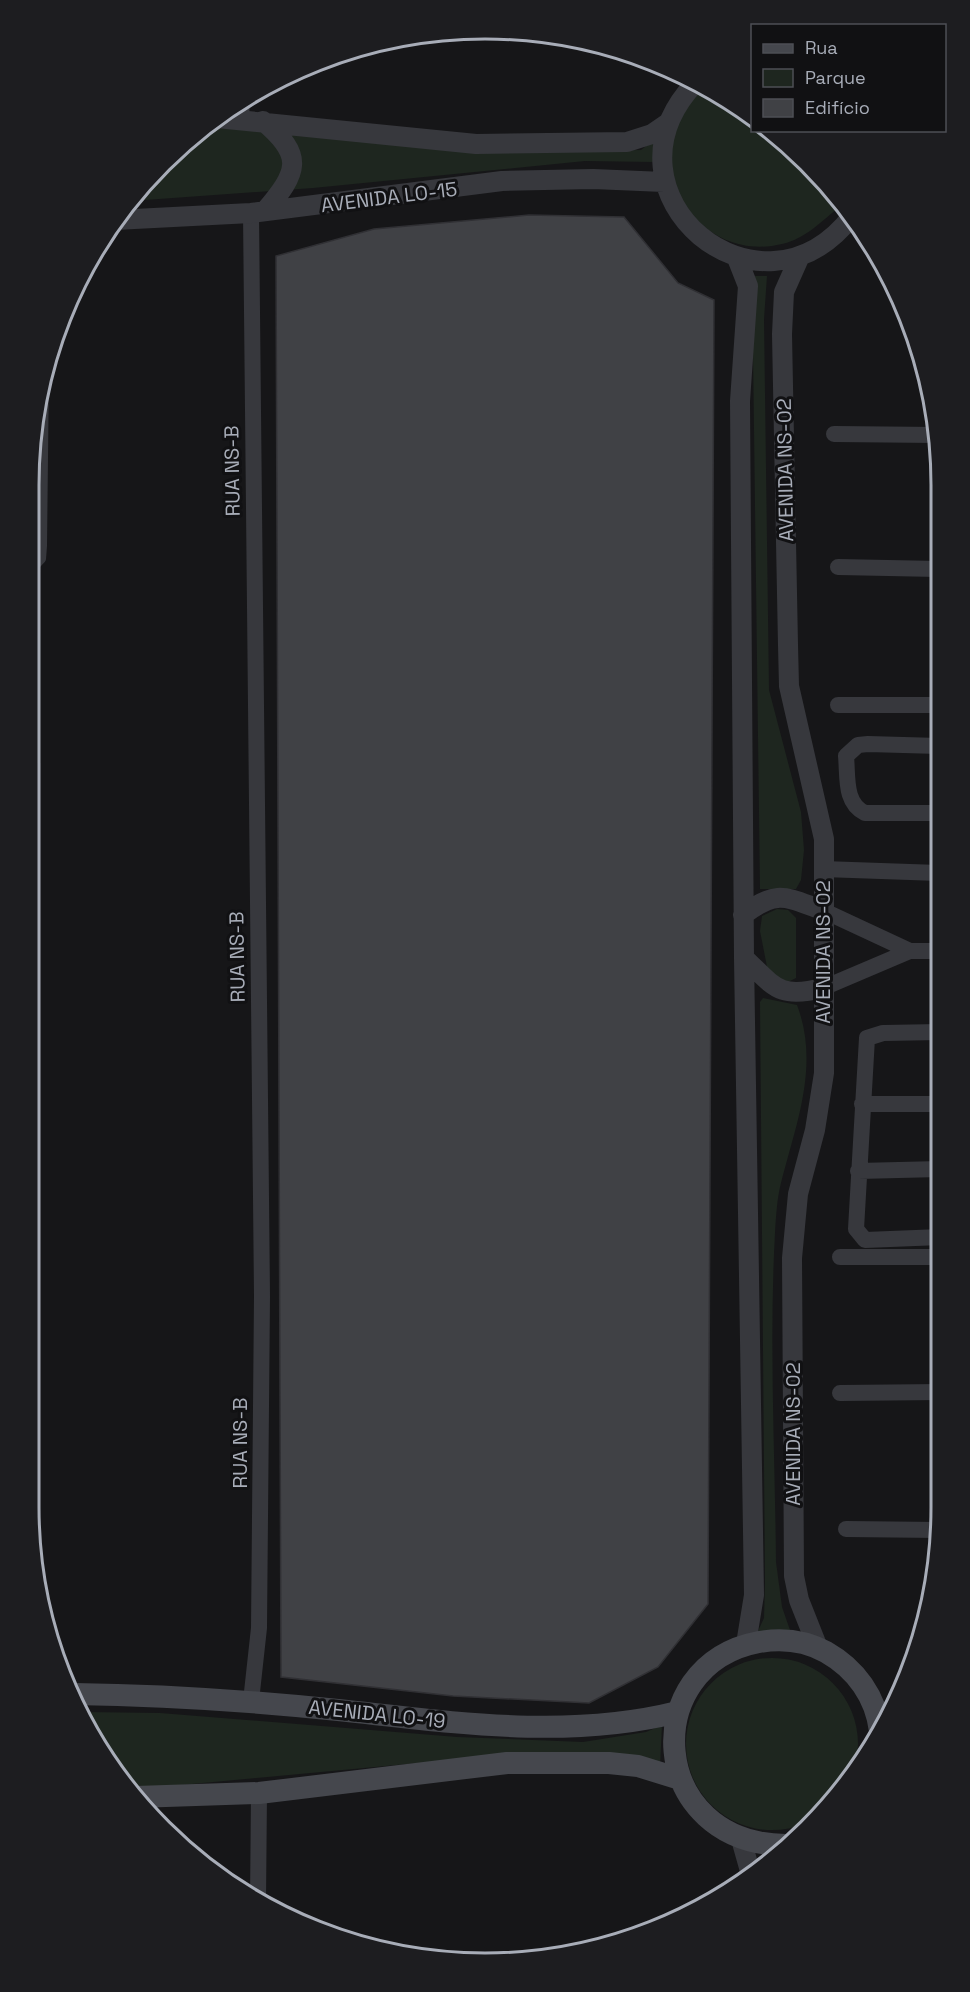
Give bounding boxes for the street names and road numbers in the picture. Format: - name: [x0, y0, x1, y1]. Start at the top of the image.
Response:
- street label: AVENIDA LO-15: [319, 176, 459, 218]
- street label: AVENIDA NS-02: [771, 398, 799, 542]
- street label: RUA NS-B: [218, 425, 246, 517]
- street label: AVENIDA NS-02: [810, 880, 836, 1024]
- street label: RUA NS-B: [223, 911, 251, 1003]
- street label: AVENIDA NS-02: [780, 1362, 806, 1506]
- street label: RUA NS-B: [227, 1397, 253, 1489]
- street label: AVENIDA LO-19: [307, 1694, 447, 1734]

